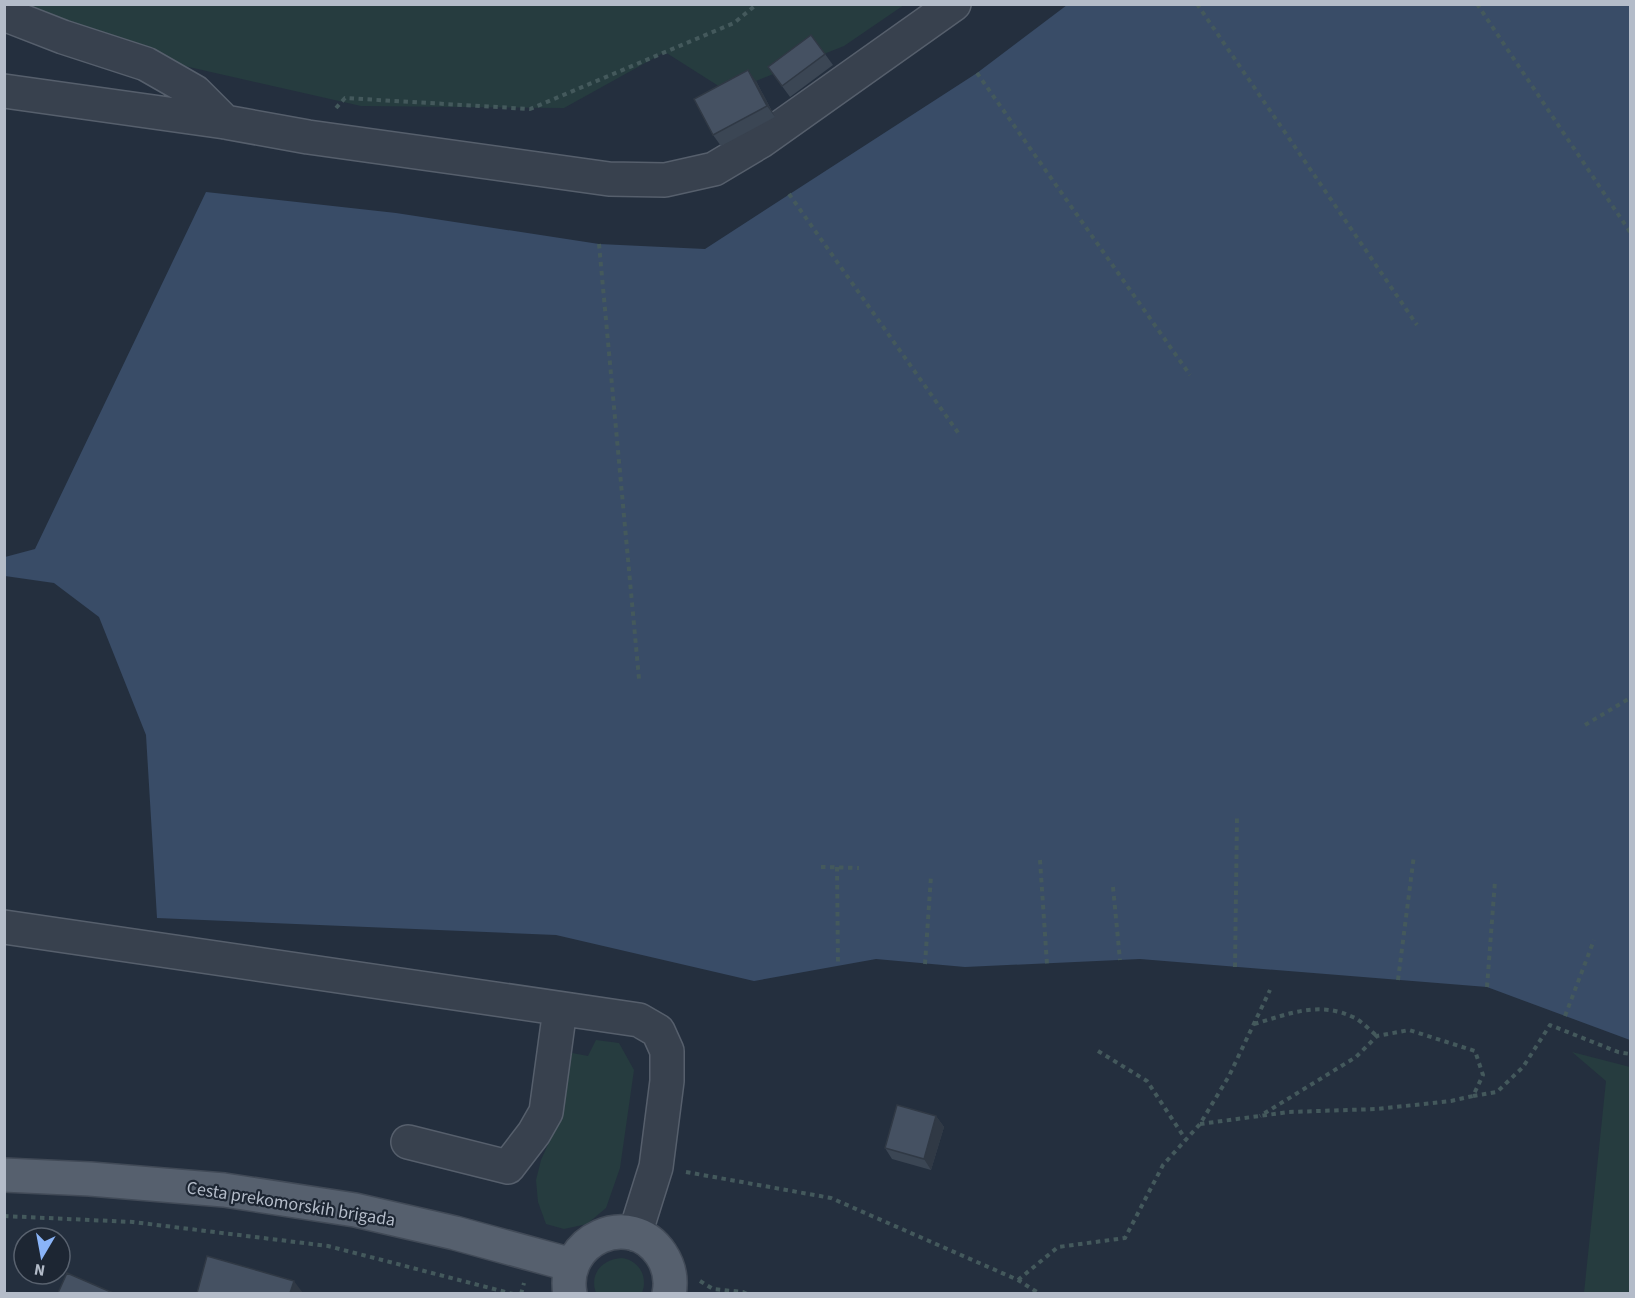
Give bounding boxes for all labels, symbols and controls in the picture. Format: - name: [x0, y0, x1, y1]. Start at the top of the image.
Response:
- street label: Cesta prekomorskih brigada: [185, 1175, 397, 1233]
- north arrow: [12, 1226, 72, 1286]
- text: N: [32, 1258, 47, 1282]

